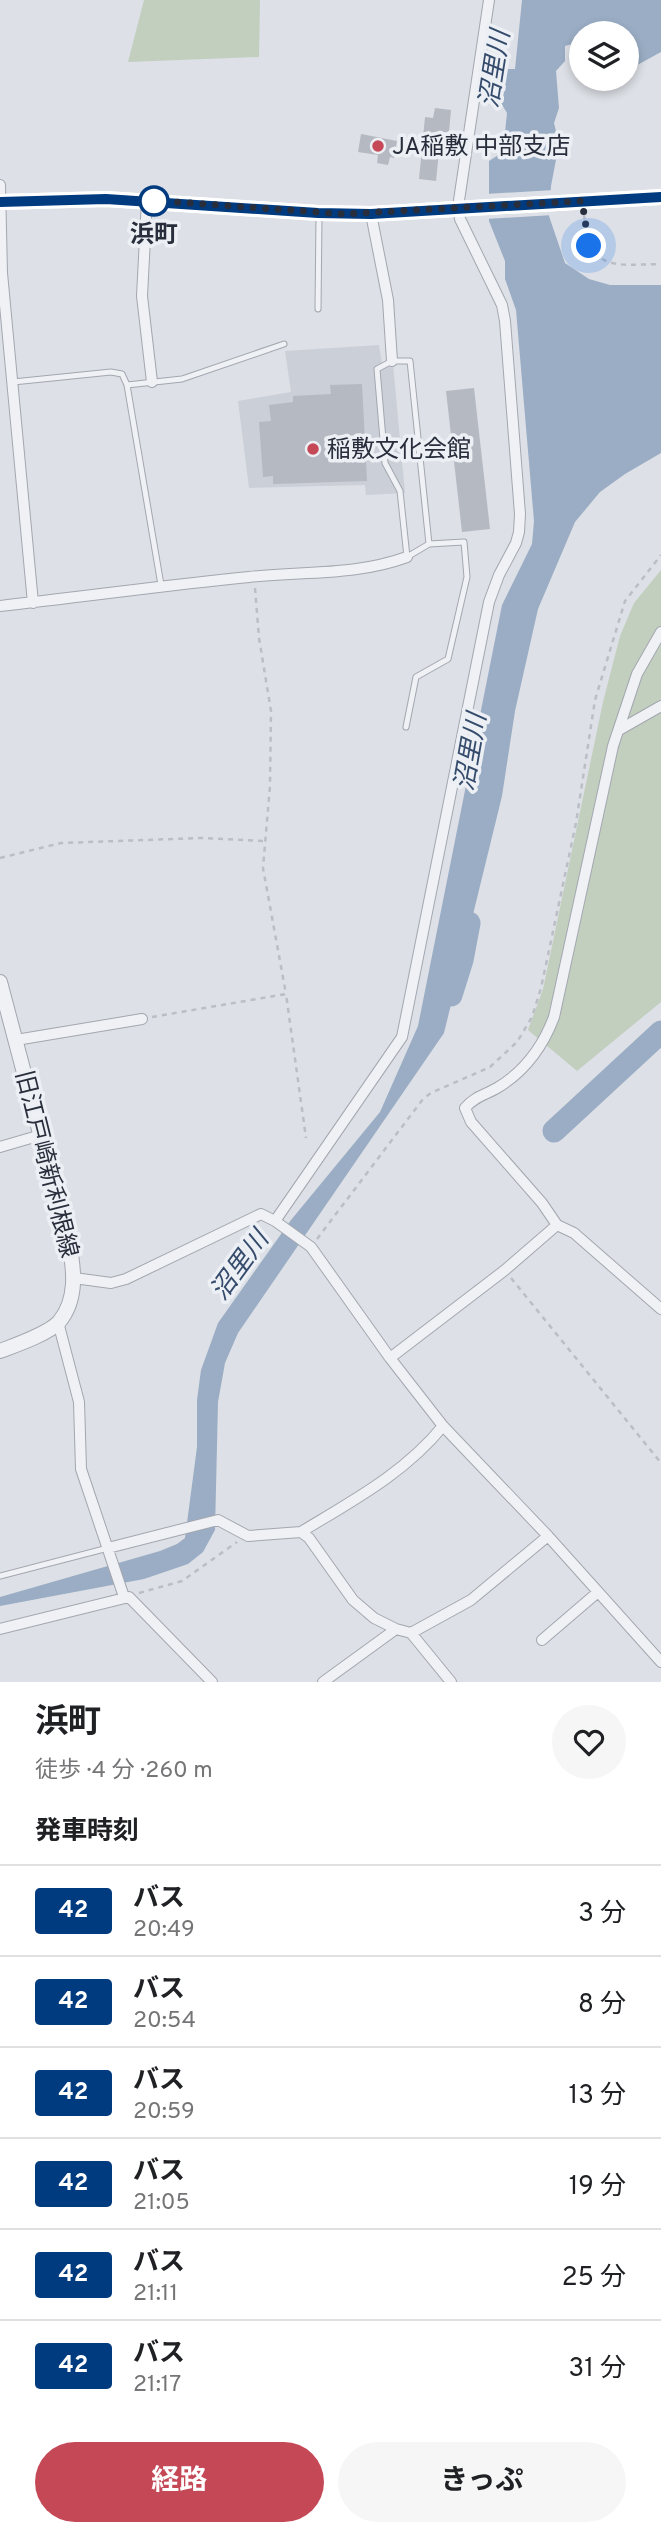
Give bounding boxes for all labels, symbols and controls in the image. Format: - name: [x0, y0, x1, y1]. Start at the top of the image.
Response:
- map controls: [569, 21, 639, 91]
- button: layers: [569, 21, 639, 91]
- water label: 沼里川: [474, 25, 519, 110]
- place label: JA稲敷 中部支店: [392, 133, 570, 163]
- marker: JA稲敷 中部支店: [370, 138, 386, 154]
- marker: 浜町: [139, 186, 169, 216]
- place label: 浜町: [130, 221, 178, 251]
- your location: [571, 228, 606, 263]
- place label: 稲敷文化会館: [327, 436, 471, 466]
- marker: 稲敷文化会館: [305, 441, 321, 457]
- water label: 沼里川: [449, 708, 496, 794]
- street label: 旧江戸崎新利根線: [7, 1068, 83, 1261]
- water label: 沼里川: [205, 1223, 279, 1308]
- text: 浜町: [35, 1703, 101, 1745]
- button: heart: [552, 1705, 626, 1779]
- text: 徒歩 · 4 分 · 260 m: [35, 1757, 213, 1786]
- text: 発車時刻: [35, 1816, 139, 1849]
- text: バス: [133, 1883, 185, 1916]
- text: 42: [58, 1896, 89, 1926]
- text: 3 分: [578, 1898, 626, 1931]
- text: 20:49: [133, 1916, 195, 1945]
- text: バス: [133, 1974, 185, 2007]
- text: 42: [58, 1987, 89, 2017]
- text: 8 分: [578, 1989, 626, 2022]
- text: 20:54: [133, 2007, 196, 2036]
- text: バス: [133, 2065, 185, 2098]
- text: 42: [58, 2078, 89, 2108]
- text: 13 分: [569, 2080, 626, 2113]
- text: 20:59: [133, 2098, 195, 2127]
- text: バス: [133, 2156, 185, 2189]
- text: 42: [58, 2169, 89, 2199]
- text: 19 分: [569, 2171, 626, 2204]
- text: 21:05: [133, 2189, 190, 2218]
- text: バス: [133, 2247, 185, 2280]
- text: 42: [58, 2260, 89, 2290]
- text: 25 分: [562, 2262, 626, 2295]
- text: 21:11: [133, 2280, 178, 2309]
- text: バス: [133, 2338, 185, 2371]
- text: 42: [58, 2351, 89, 2381]
- text: 31 分: [569, 2353, 626, 2386]
- text: 21:17: [133, 2371, 181, 2400]
- button: 経路: [35, 2442, 324, 2522]
- button: きっぷ: [338, 2442, 626, 2522]

